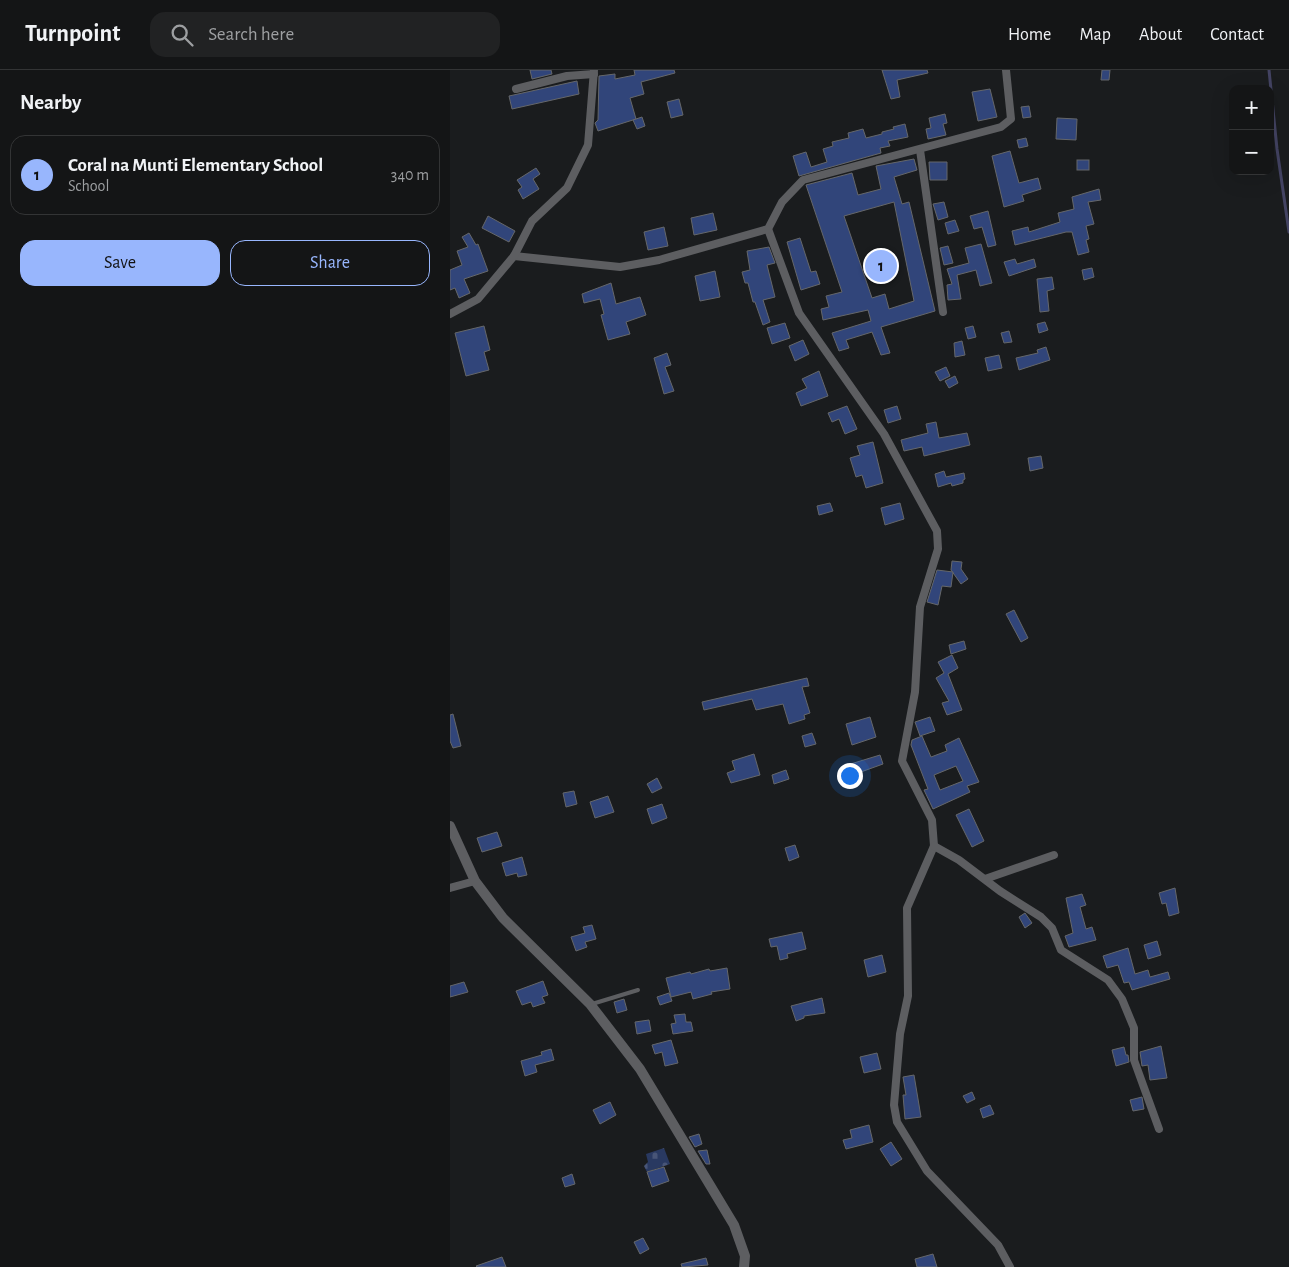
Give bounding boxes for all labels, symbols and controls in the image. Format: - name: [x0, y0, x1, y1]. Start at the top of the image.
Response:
- search box: [150, 12, 500, 57]
- icon: search: [168, 21, 196, 49]
- text: Turnpoint: [25, 22, 120, 46]
- text: Search here: [208, 25, 294, 44]
- text: Home: [1008, 26, 1051, 44]
- text: Map: [1079, 26, 1111, 44]
- text: About: [1139, 26, 1182, 44]
- text: Contact: [1210, 26, 1264, 44]
- map controls: [1229, 85, 1274, 175]
- button: +: [1229, 85, 1274, 130]
- text: Nearby: [20, 92, 81, 113]
- button: −: [1229, 130, 1274, 175]
- text: Coral na Munti Elementary School: [68, 156, 323, 175]
- text: 1: [34, 167, 40, 183]
- text: 340 m: [391, 167, 429, 183]
- text: School: [68, 178, 109, 194]
- button: Save: [20, 240, 220, 286]
- button: Share: [230, 240, 430, 286]
- pin: 1: [865, 247, 897, 285]
- your location: [837, 763, 863, 789]

